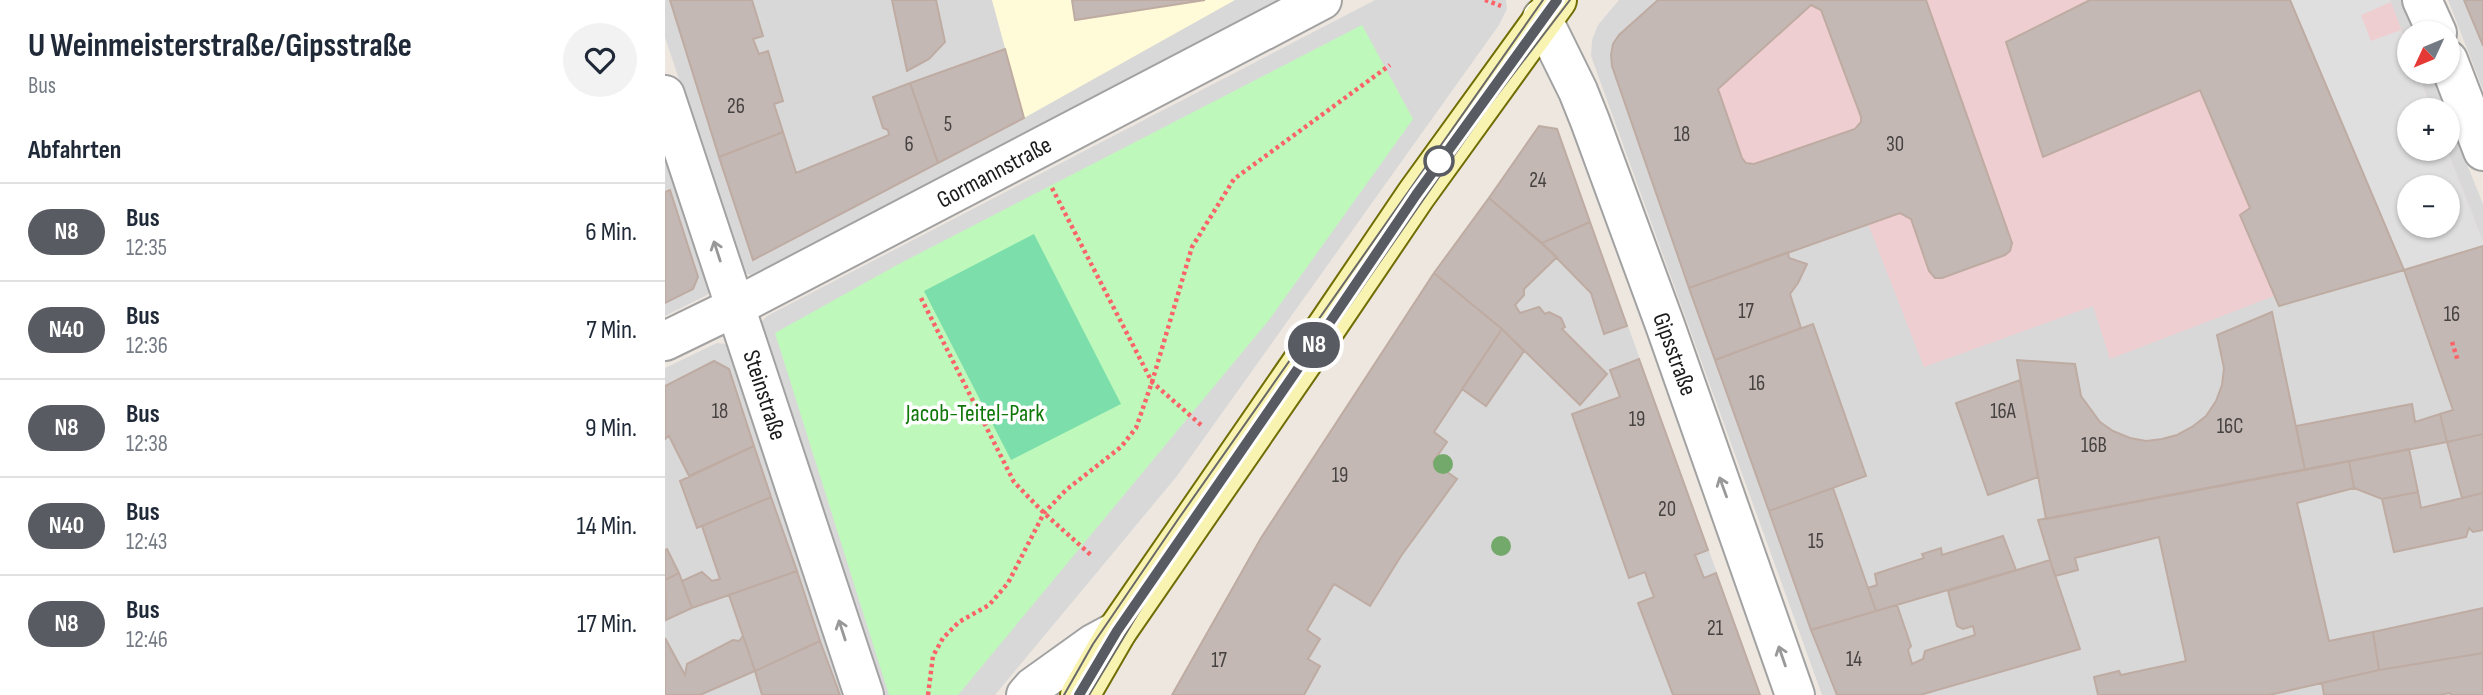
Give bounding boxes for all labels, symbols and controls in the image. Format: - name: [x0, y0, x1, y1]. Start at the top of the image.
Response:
- north arrow: [2397, 21, 2461, 84]
- map controls: [2397, 21, 2460, 238]
- button: heart: [563, 23, 637, 97]
- text: U Weinmeisterstraße/Gipsstraße: [28, 26, 412, 66]
- text: Bus: [28, 72, 56, 100]
- house number: 26: [727, 94, 745, 119]
- button: +: [2397, 98, 2460, 161]
- house number: 5: [944, 112, 952, 137]
- house number: 18: [1674, 122, 1690, 147]
- street label: Gormannstraße: [932, 130, 1056, 215]
- house number: 6: [904, 132, 914, 157]
- house number: 30: [1886, 132, 1904, 157]
- text: Abfahrten: [28, 135, 121, 166]
- unlabelled marker: [1424, 146, 1454, 176]
- house number: 24: [1529, 168, 1547, 193]
- button: −: [2397, 175, 2460, 238]
- text: Bus: [126, 203, 160, 234]
- text: N8: [54, 217, 79, 246]
- text: 6 Min.: [585, 217, 637, 248]
- text: 12:35: [126, 234, 167, 262]
- one-way arrow: [710, 241, 722, 263]
- house number: 17: [1738, 299, 1754, 324]
- text: Bus: [126, 301, 160, 332]
- house number: 16: [2444, 302, 2460, 327]
- street label: Gipsstraße: [1646, 309, 1703, 400]
- text: N40: [49, 315, 84, 344]
- text: 7 Min.: [586, 315, 637, 346]
- line badge: N8: [1283, 322, 1345, 368]
- text: N8: [1302, 330, 1326, 359]
- text: 12:36: [126, 332, 168, 360]
- street label: Steinstraße: [736, 346, 793, 444]
- house number: 16: [1749, 371, 1765, 396]
- text: Bus: [126, 399, 160, 430]
- house number: 18: [712, 399, 728, 424]
- park label: Jacob-Teitel-Park: [905, 399, 1044, 428]
- house number: 16A: [1990, 399, 2017, 424]
- house number: 19: [1629, 407, 1645, 432]
- text: N8: [54, 413, 79, 442]
- text: 9 Min.: [585, 413, 637, 444]
- house number: 16C: [2217, 414, 2243, 439]
- text: 12:38: [126, 430, 168, 458]
- house number: 16B: [2081, 433, 2107, 458]
- house number: 19: [1332, 463, 1348, 488]
- one-way arrow: [1716, 477, 1728, 499]
- text: Bus: [126, 497, 160, 528]
- house number: 20: [1658, 497, 1676, 522]
- text: N40: [49, 511, 84, 540]
- text: 14 Min.: [577, 511, 637, 542]
- text: 12:43: [126, 528, 167, 556]
- house number: 15: [1808, 529, 1824, 554]
- text: Bus: [126, 595, 160, 626]
- text: N8: [54, 609, 79, 638]
- text: 17 Min.: [577, 609, 637, 640]
- house number: 21: [1707, 616, 1724, 641]
- one-way arrow: [835, 620, 847, 642]
- text: 12:46: [126, 626, 168, 654]
- one-way arrow: [1775, 645, 1787, 667]
- house number: 14: [1846, 647, 1862, 672]
- house number: 17: [1211, 648, 1227, 673]

